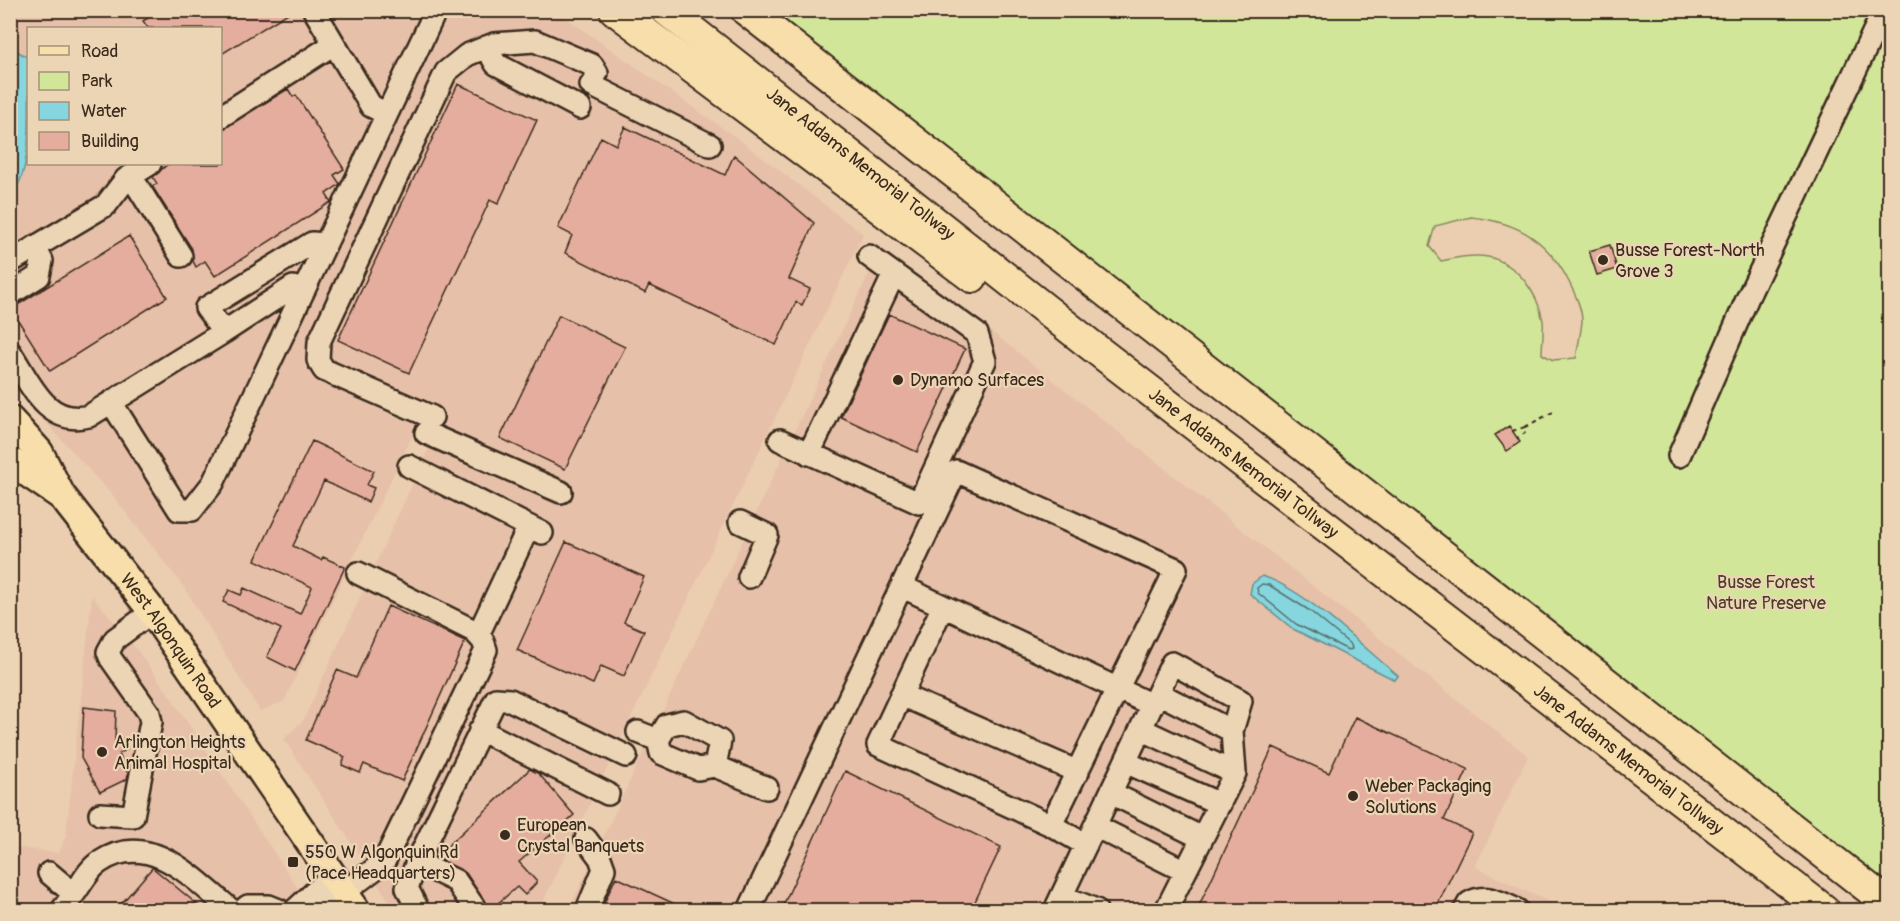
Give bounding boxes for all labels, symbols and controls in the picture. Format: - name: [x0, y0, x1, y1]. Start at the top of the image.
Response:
- legend: [27, 27, 222, 165]
- text: Road: [81, 40, 118, 63]
- text: Park: [81, 70, 113, 93]
- street label: Jane Addams Memorial Tollway: [761, 82, 960, 246]
- text: Water: [81, 100, 127, 123]
- text: Building: [81, 130, 139, 153]
- place label: Busse Forest-North Grove 3: [1615, 239, 1765, 283]
- marker: Busse Forest-North Grove 3: [1596, 253, 1610, 267]
- place label: Dynamo Surfaces: [910, 369, 1044, 392]
- marker: Dynamo Surfaces: [891, 373, 905, 387]
- street label: Jane Addams Memorial Tollway: [1144, 383, 1343, 544]
- street label: West Algonquin Road: [115, 569, 226, 713]
- park label: Busse Forest Nature Preserve: [1706, 571, 1826, 615]
- street label: Jane Addams Memorial Tollway: [1529, 679, 1728, 841]
- place label: Arlington Heights Animal Hospital: [114, 731, 245, 775]
- marker: Arlington Heights Animal Hospital: [95, 745, 109, 759]
- place label: Weber Packaging Solutions: [1365, 775, 1491, 819]
- marker: Weber Packaging Solutions: [1346, 789, 1360, 803]
- place label: European Crystal Banquets: [517, 814, 644, 858]
- marker: European Crystal Banquets: [498, 828, 512, 842]
- place label: 550 W Algonquin Rd (Pace Headquarters): [305, 841, 459, 885]
- marker: 550 W Algonquin Rd (Pace Headquarters): [286, 855, 300, 869]

